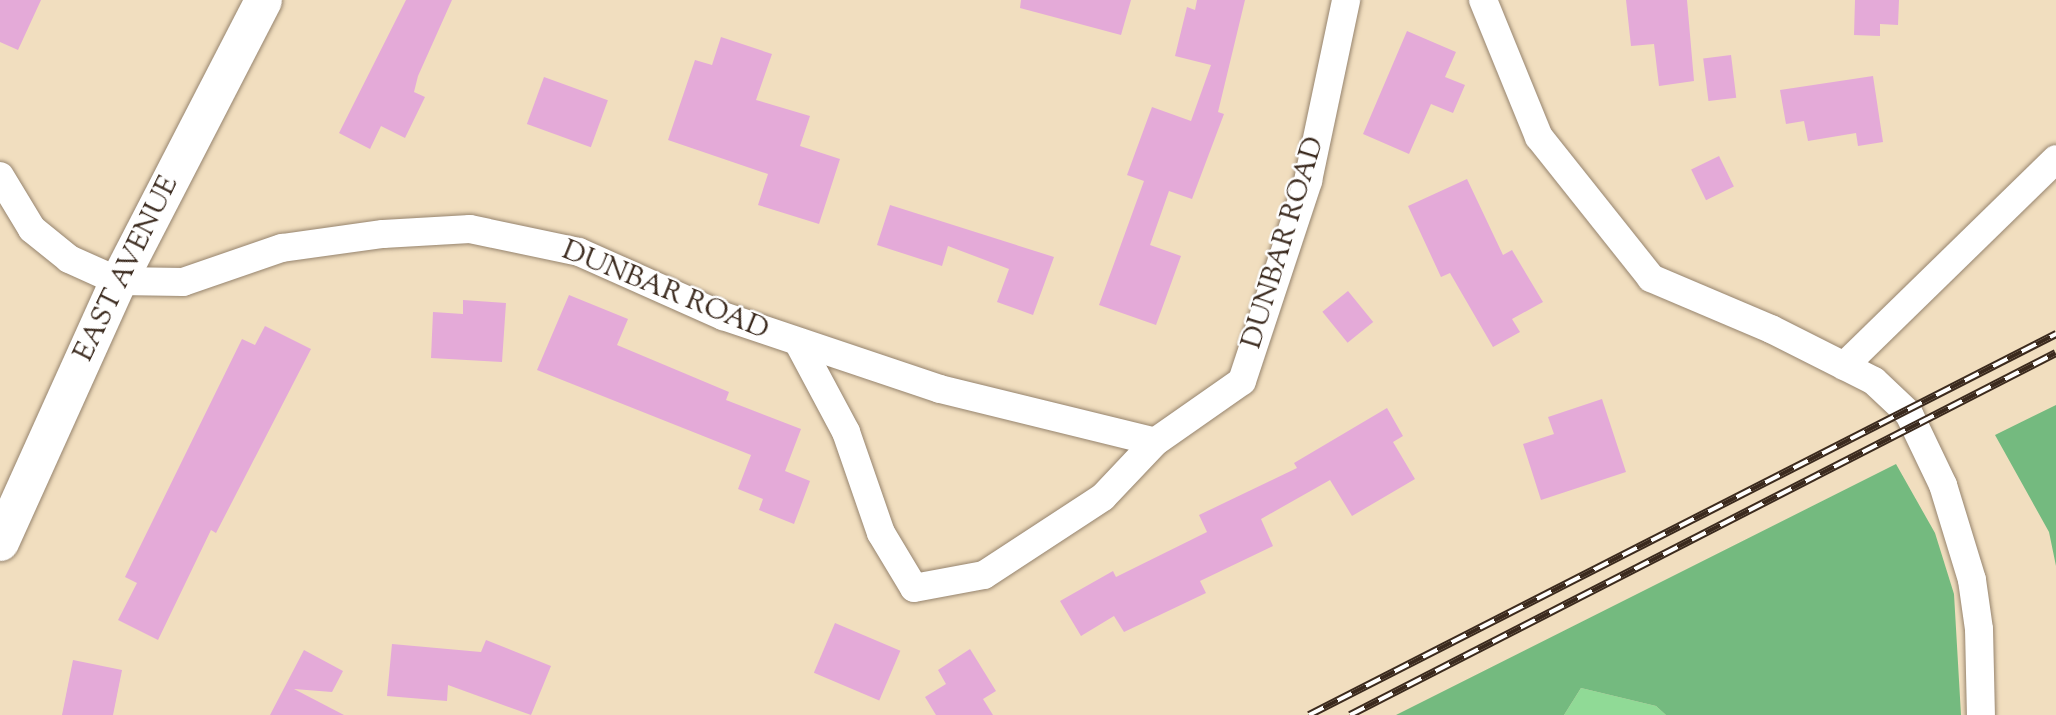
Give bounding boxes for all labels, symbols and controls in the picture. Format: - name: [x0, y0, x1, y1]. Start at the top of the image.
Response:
- street label: DUNBAR ROAD: [1236, 133, 1332, 353]
- street label: EAST AVENUE: [68, 171, 186, 367]
- street label: DUNBAR ROAD: [557, 234, 773, 348]

